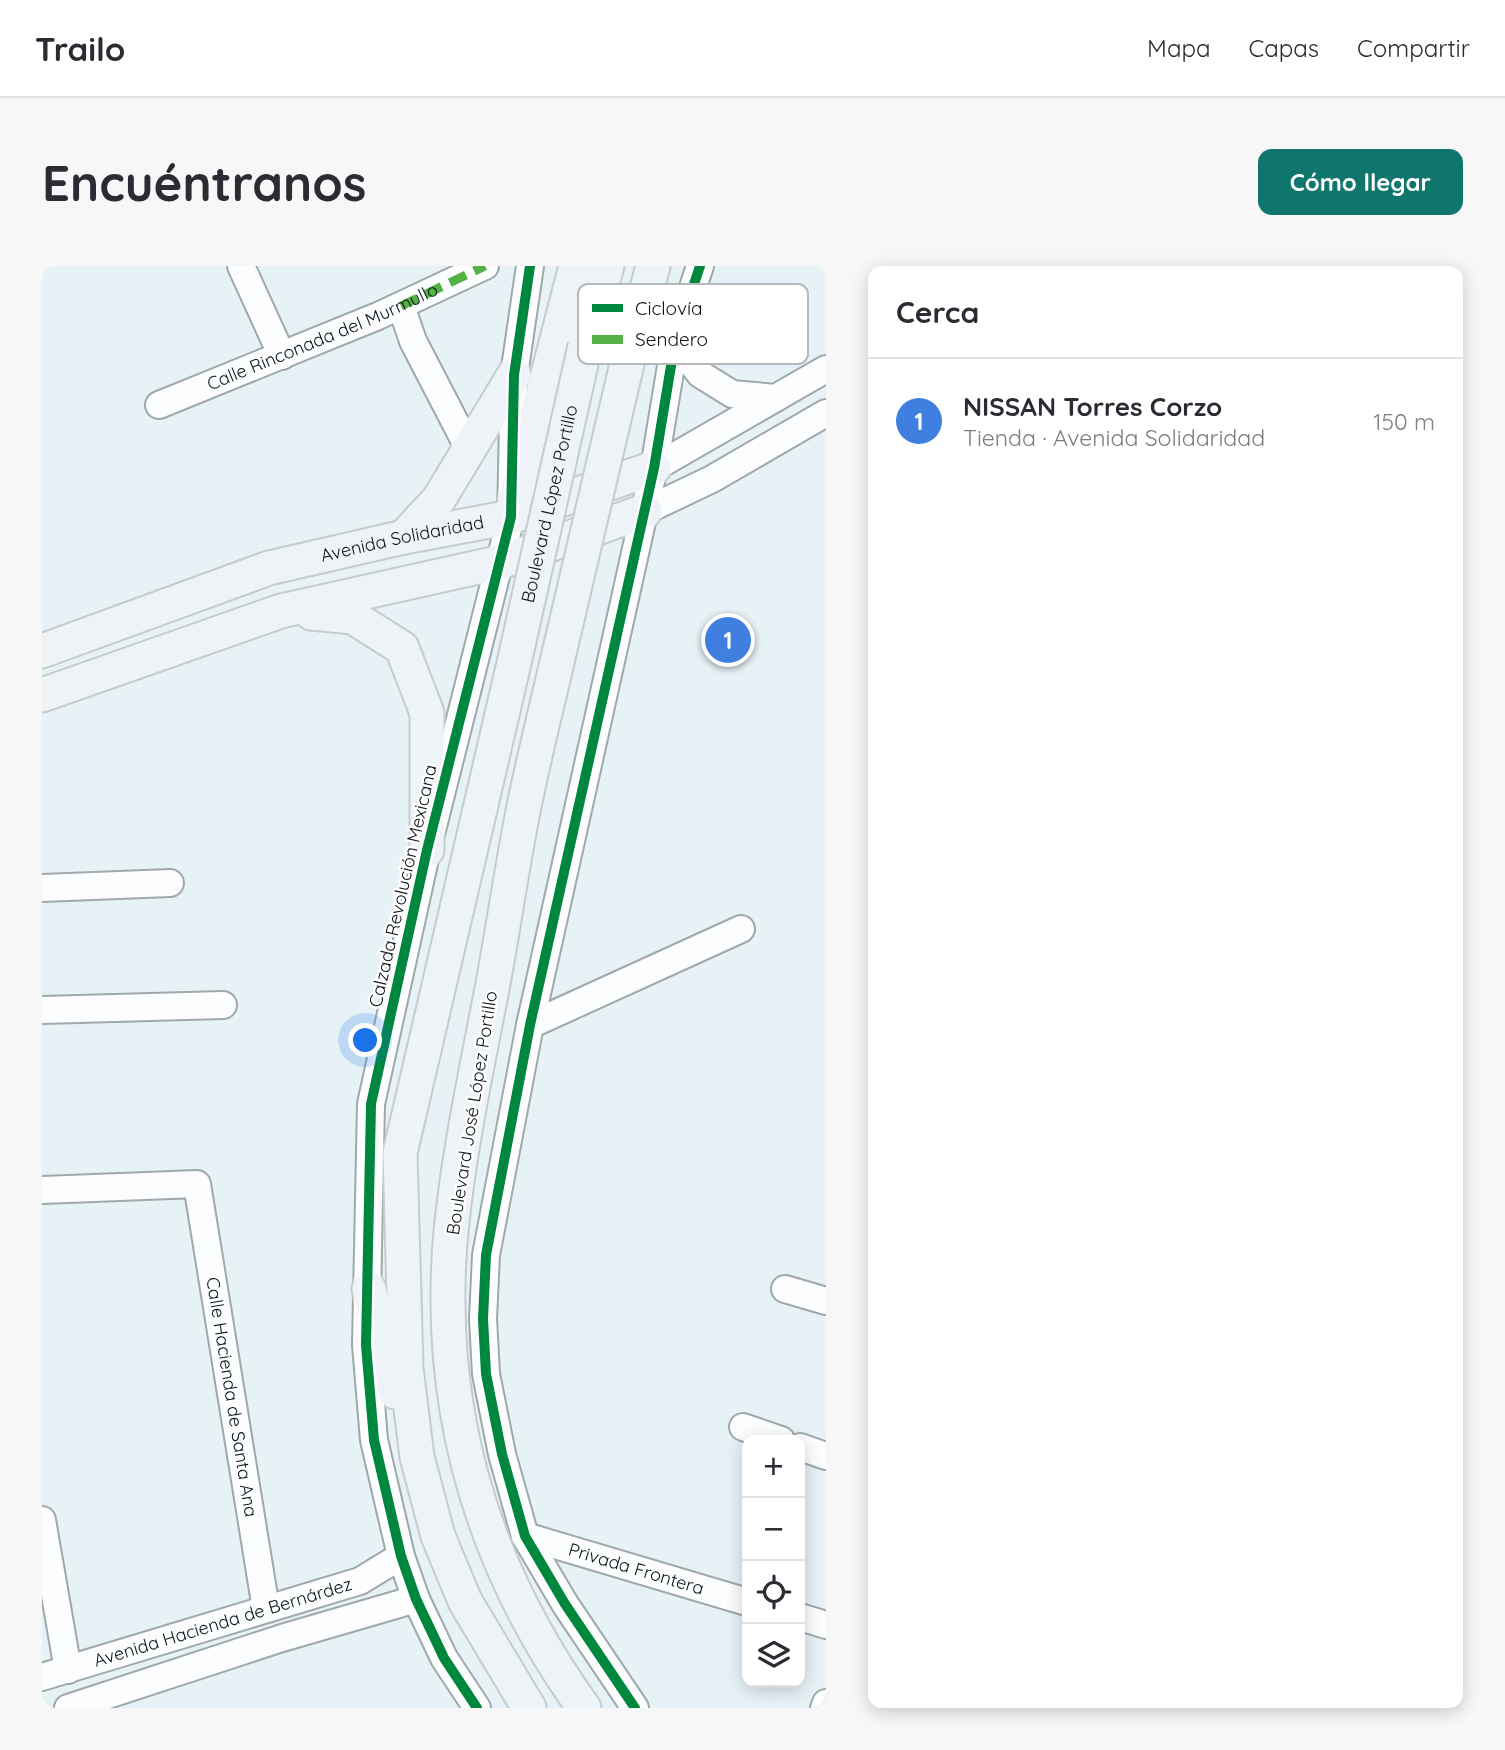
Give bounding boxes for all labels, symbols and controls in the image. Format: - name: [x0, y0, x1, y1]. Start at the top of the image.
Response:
- text: Trailo: [35, 28, 125, 69]
- text: Mapa: [1147, 33, 1211, 63]
- text: Capas: [1249, 33, 1319, 63]
- text: Compartir: [1357, 33, 1470, 63]
- button: Cómo llegar: [1258, 149, 1463, 215]
- text: Encuéntranos: [42, 152, 366, 213]
- street label: Calle Rinconada del Murmullo: [203, 278, 441, 395]
- legend: [578, 284, 808, 364]
- text: Cerca: [896, 293, 979, 331]
- text: Ciclovía: [635, 296, 703, 320]
- text: Sendero: [635, 327, 708, 351]
- text: NISSAN Torres Corzo: [963, 390, 1222, 423]
- street label: Boulevard López Portillo: [516, 403, 582, 605]
- text: 1: [915, 407, 923, 436]
- text: 150 m: [1373, 407, 1435, 436]
- text: Tienda · Avenida Solidaridad: [963, 423, 1265, 452]
- street label: Avenida Solidaridad: [318, 510, 486, 567]
- pin: 1: [705, 614, 751, 666]
- street label: Calzada Revolución Mexicana: [363, 762, 442, 1009]
- street label: Boulevard José López Portillo: [441, 989, 502, 1237]
- your location: [348, 1023, 382, 1057]
- street label: Calle Hacienda de Santa Ana: [201, 1275, 263, 1519]
- map controls: [742, 1435, 805, 1687]
- button: +: [742, 1435, 805, 1498]
- button: −: [742, 1498, 805, 1561]
- street label: Privada Frontera: [566, 1538, 707, 1600]
- button: locate: [742, 1561, 805, 1624]
- street label: Avenida Hacienda de Bernárdez: [91, 1572, 355, 1672]
- button: layers: [742, 1624, 805, 1687]

